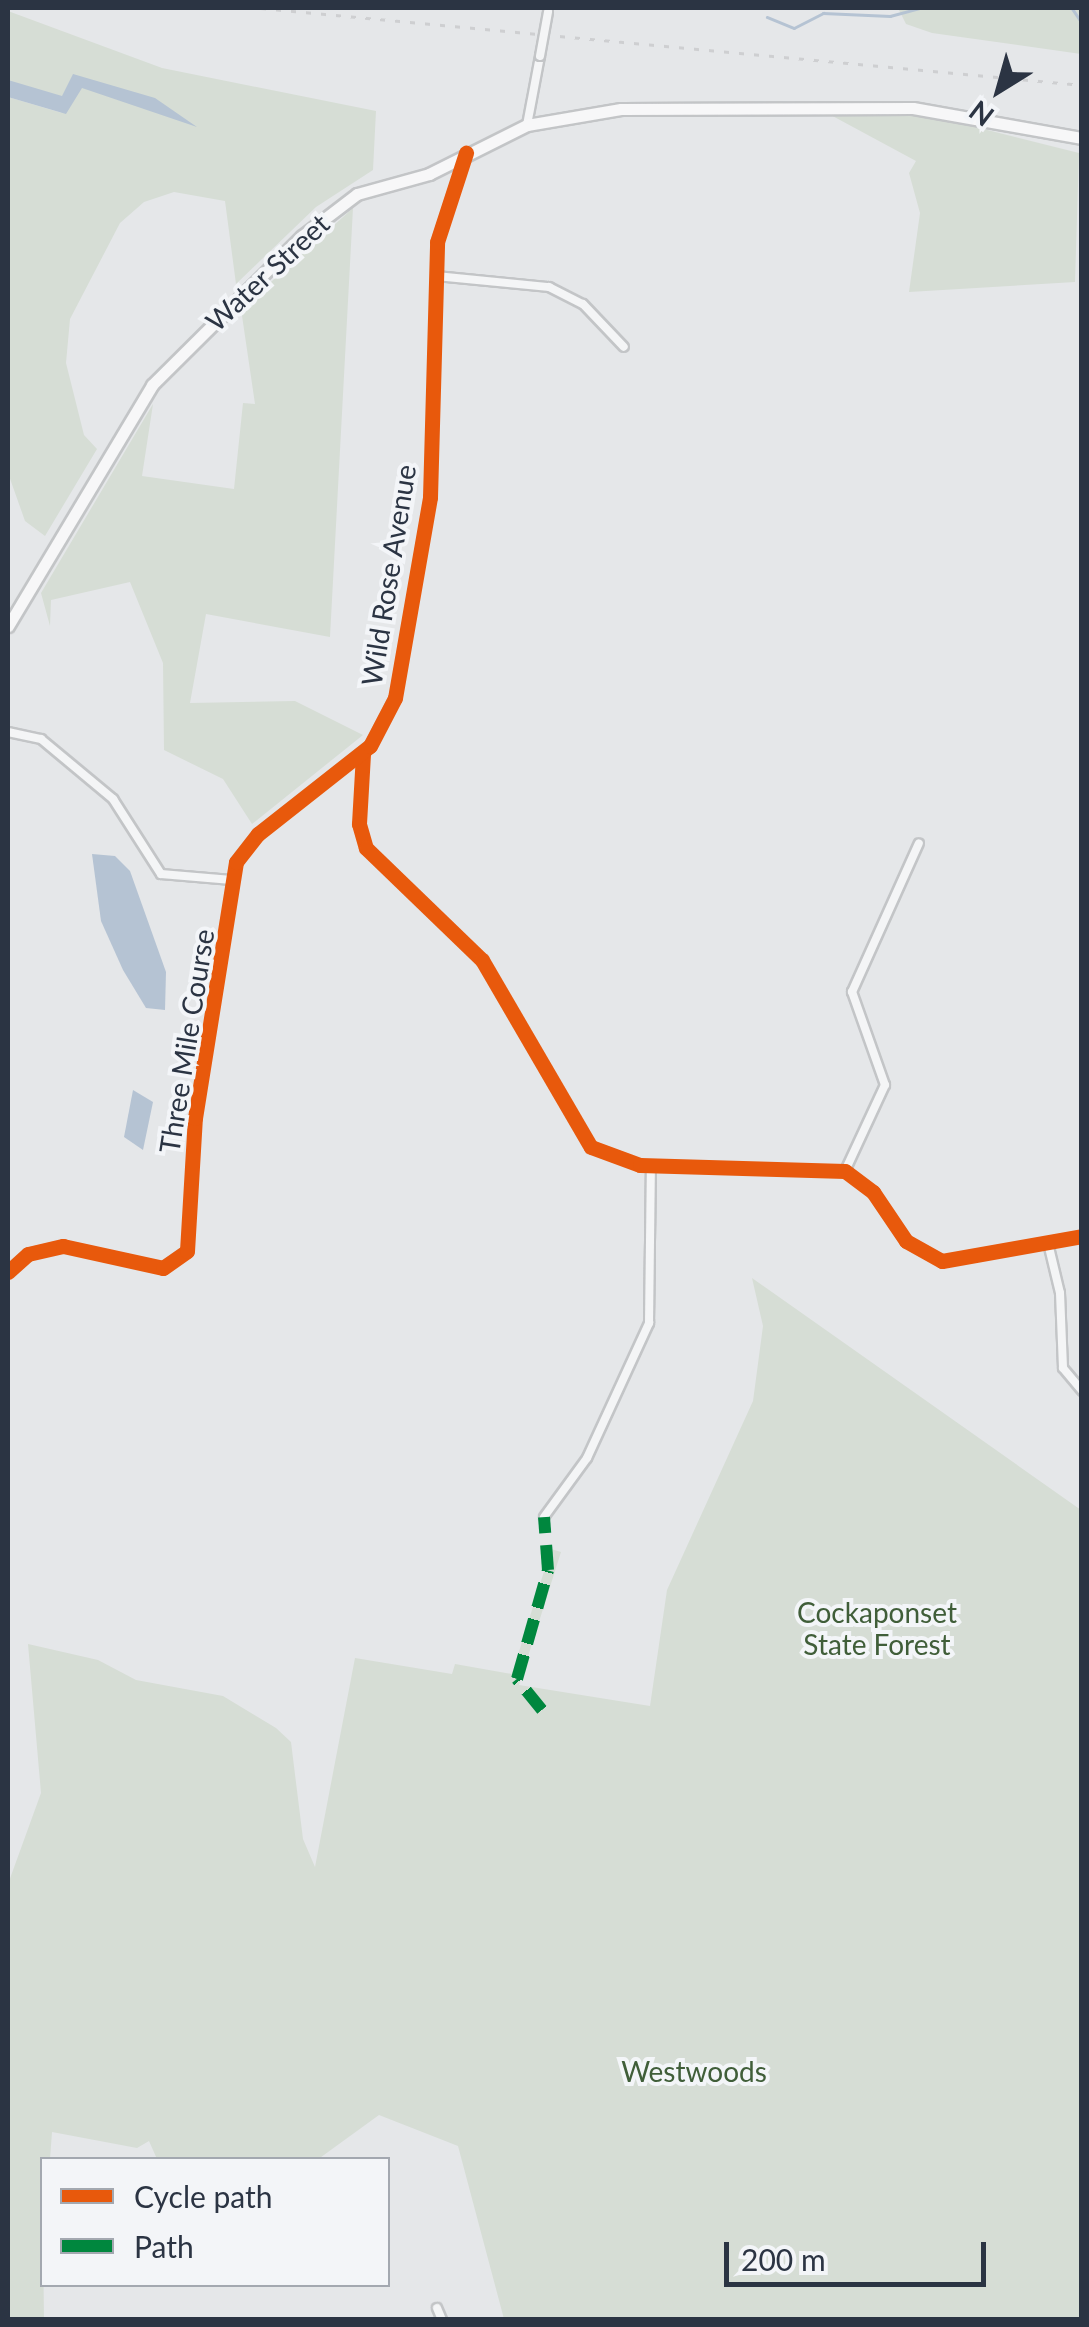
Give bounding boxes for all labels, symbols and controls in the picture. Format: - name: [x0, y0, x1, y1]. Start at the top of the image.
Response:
- north arrow: [949, 40, 1049, 140]
- text: N: [962, 94, 1000, 134]
- street label: Water Street: [198, 206, 336, 338]
- street label: Wild Rose Avenue: [354, 462, 422, 688]
- street label: Three Mile Course: [152, 927, 220, 1155]
- park label: Cockaponset State Forest: [797, 1595, 957, 1661]
- park label: Westwoods: [621, 2054, 767, 2088]
- legend: [40, 2157, 390, 2287]
- text: Cycle path: [134, 2178, 273, 2214]
- scale bar: [729, 2222, 992, 2284]
- text: Path: [134, 2228, 194, 2264]
- text: 200 m: [741, 2241, 826, 2277]

